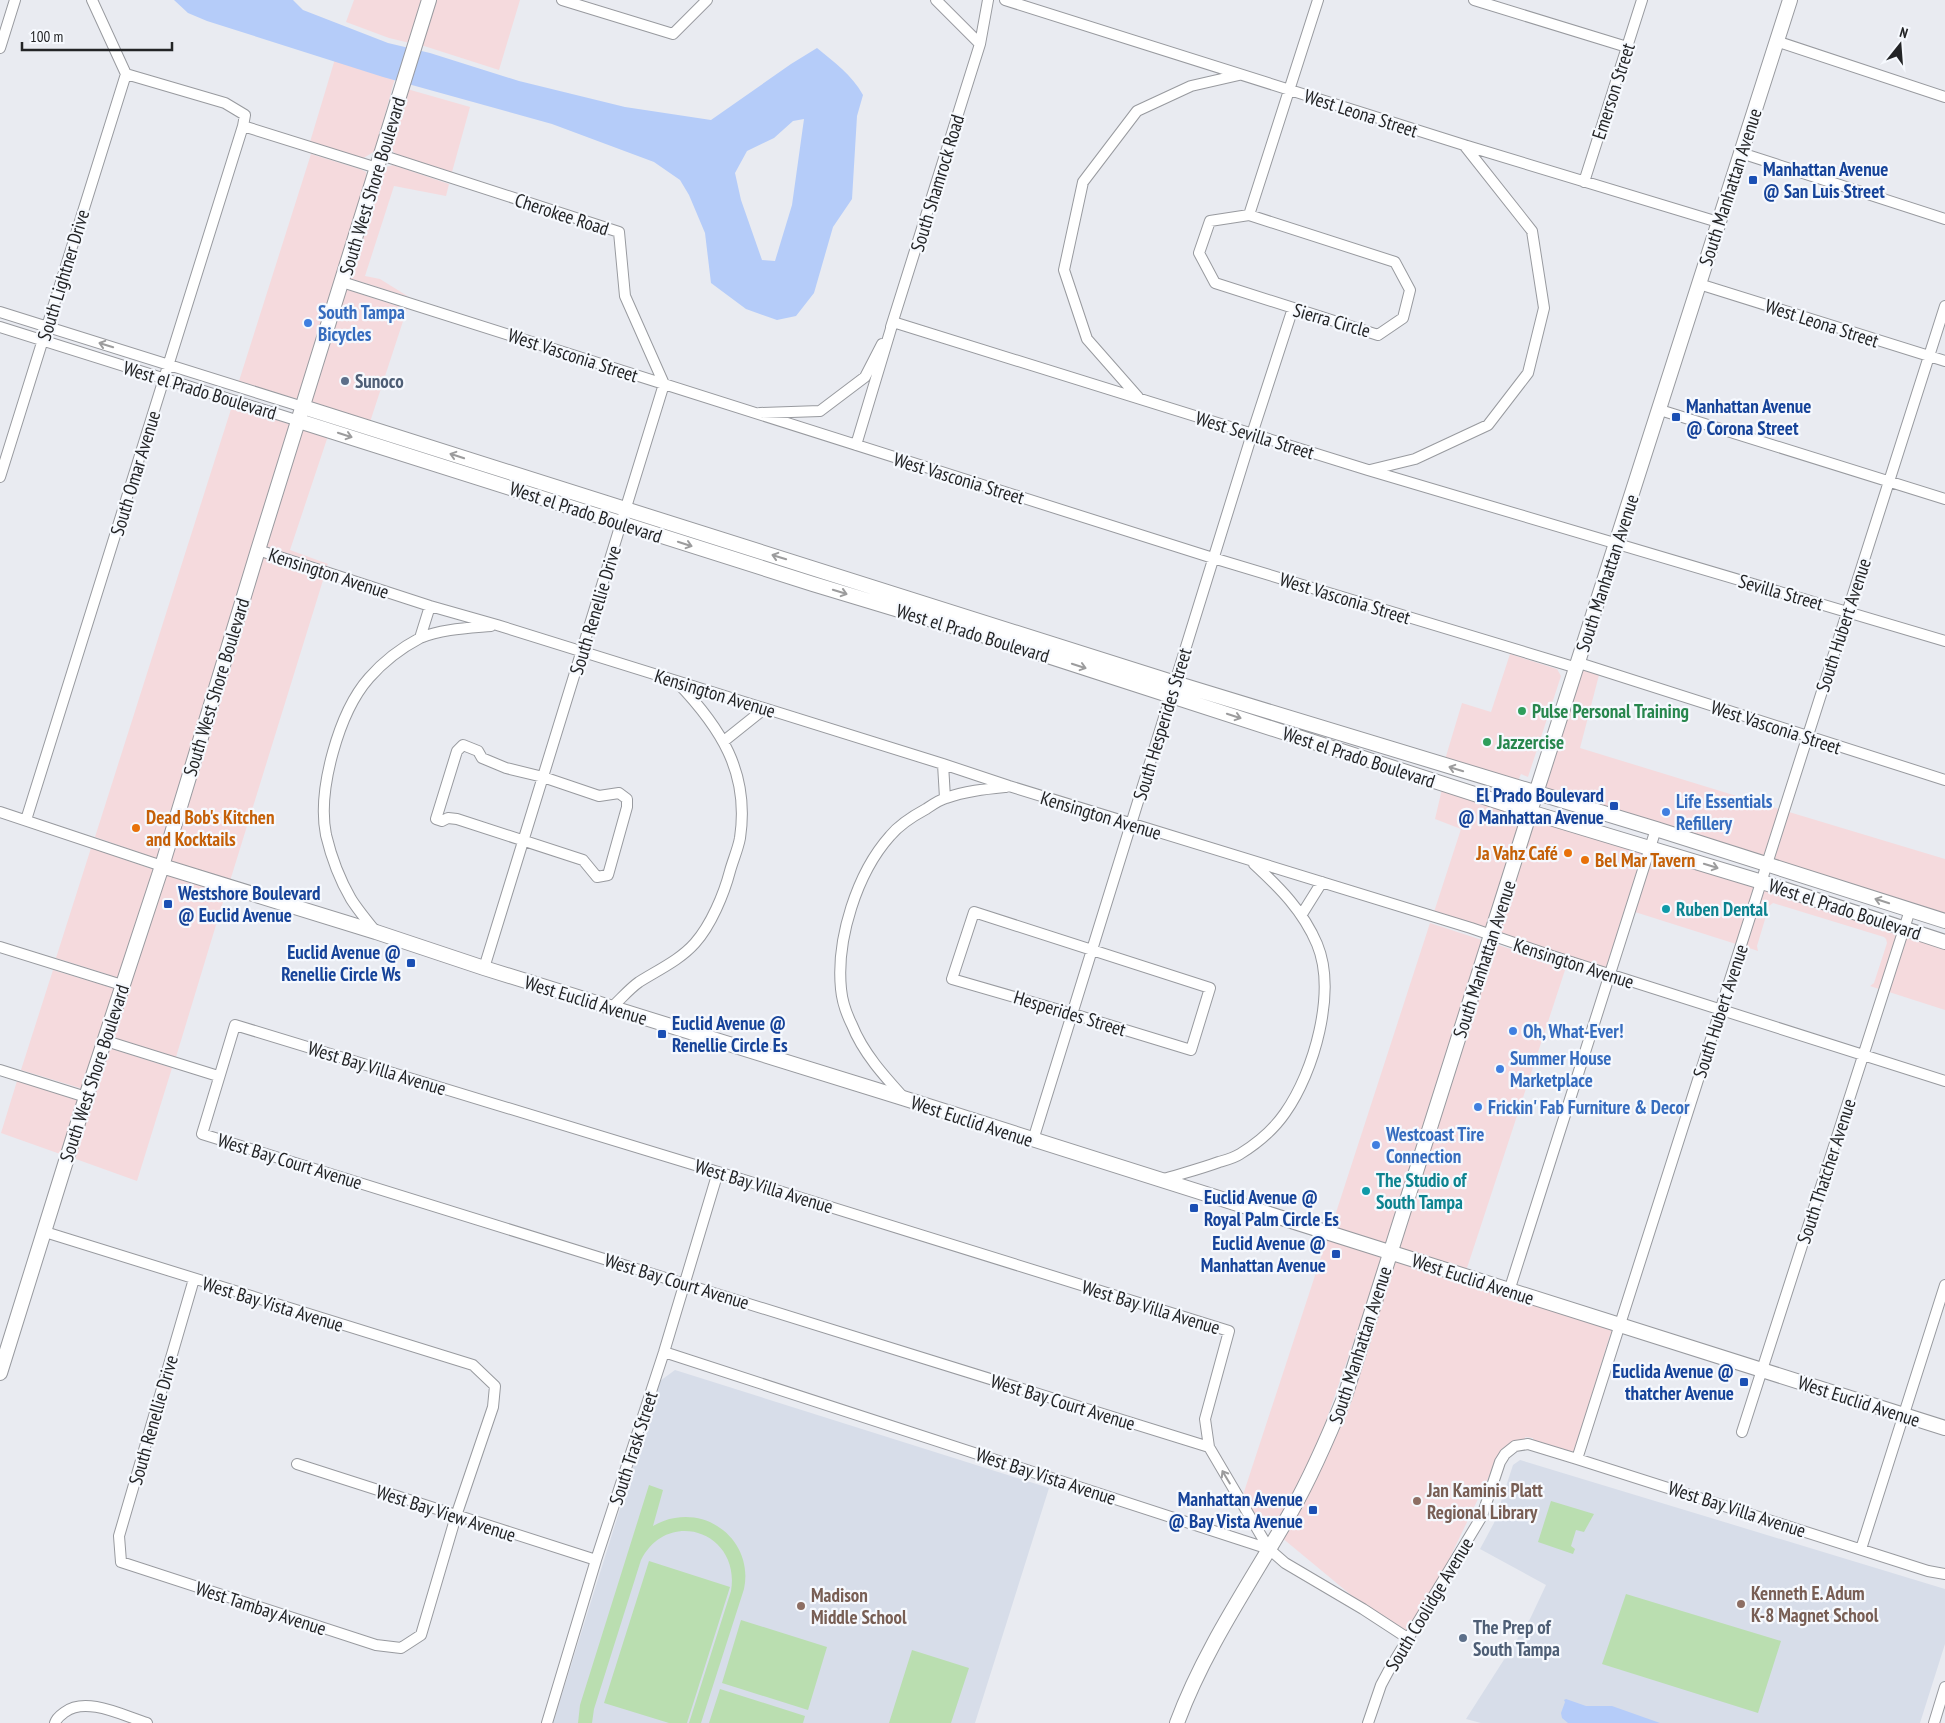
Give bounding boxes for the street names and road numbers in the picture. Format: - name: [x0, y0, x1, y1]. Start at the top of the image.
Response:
- street label: Emerson Street: [1586, 39, 1640, 142]
- street label: West Leona Street: [1301, 83, 1421, 143]
- street label: South West Shore Boulevard: [333, 94, 411, 278]
- street label: South Manhattan Avenue: [1693, 105, 1767, 269]
- street label: South Shamrock Road: [905, 111, 969, 255]
- street label: Cherokee Road: [512, 188, 612, 240]
- street label: South Lightner Drive: [32, 206, 94, 344]
- street label: West Leona Street: [1762, 293, 1882, 353]
- street label: Sierra Circle: [1291, 298, 1374, 342]
- street label: West Vasconia Street: [505, 323, 642, 388]
- street label: West el Prado Boulevard: [120, 355, 280, 425]
- street label: West Sevilla Street: [1193, 406, 1318, 465]
- street label: South Omar Avenue: [105, 407, 165, 538]
- street label: West Vasconia Street: [891, 447, 1028, 509]
- street label: West el Prado Boulevard: [507, 476, 665, 548]
- street label: South Manhattan Avenue: [1570, 491, 1644, 655]
- street label: Kensington Avenue: [266, 542, 392, 604]
- street label: South Renellie Drive: [564, 542, 626, 678]
- street label: South Hubert Avenue: [1810, 555, 1876, 695]
- street label: West Vasconia Street: [1277, 567, 1414, 629]
- street label: Sevilla Street: [1736, 568, 1827, 616]
- street label: South West Shore Boulevard: [177, 595, 255, 779]
- street label: West el Prado Boulevard: [893, 598, 1053, 668]
- street label: South Hesperides Street: [1127, 644, 1197, 803]
- street label: Kensington Avenue: [652, 663, 778, 723]
- street label: West Vasconia Street: [1708, 695, 1845, 760]
- street label: West el Prado Boulevard: [1280, 721, 1438, 793]
- street label: Kensington Avenue: [1038, 785, 1164, 845]
- street label: West el Prado Boulevard: [1766, 873, 1924, 945]
- street label: South Manhattan Avenue: [1447, 877, 1521, 1041]
- street label: Kensington Avenue: [1511, 932, 1637, 994]
- street label: South Hubert Avenue: [1687, 941, 1753, 1081]
- street label: West Euclid Avenue: [522, 970, 650, 1030]
- street label: South West Shore Boulevard: [54, 981, 134, 1165]
- street label: Hesperides Street: [1011, 985, 1130, 1042]
- street label: West Bay Villa Avenue: [305, 1036, 449, 1100]
- street label: West Euclid Avenue: [908, 1090, 1036, 1152]
- street label: South Thatcher Avenue: [1791, 1095, 1861, 1247]
- street label: West Bay Court Avenue: [215, 1128, 365, 1194]
- street label: West Bay Villa Avenue: [692, 1154, 836, 1218]
- street label: West Bay Court Avenue: [602, 1248, 752, 1314]
- street label: West Euclid Avenue: [1409, 1248, 1537, 1310]
- street label: South Manhattan Avenue: [1323, 1263, 1397, 1427]
- street label: West Bay Vista Avenue: [200, 1271, 346, 1337]
- street label: West Bay Villa Avenue: [1079, 1275, 1223, 1339]
- street label: South Renellie Drive: [123, 1352, 183, 1488]
- street label: West Bay Court Avenue: [988, 1369, 1138, 1435]
- street label: West Euclid Avenue: [1795, 1370, 1923, 1432]
- street label: South Trask Street: [603, 1387, 663, 1508]
- street label: West Bay Vista Avenue: [973, 1442, 1119, 1510]
- street label: West Bay Villa Avenue: [1665, 1475, 1809, 1543]
- street label: West Bay View Avenue: [373, 1479, 519, 1547]
- street label: South Coolidge Avenue: [1380, 1533, 1478, 1675]
- street label: West Tambay Avenue: [193, 1576, 330, 1640]

